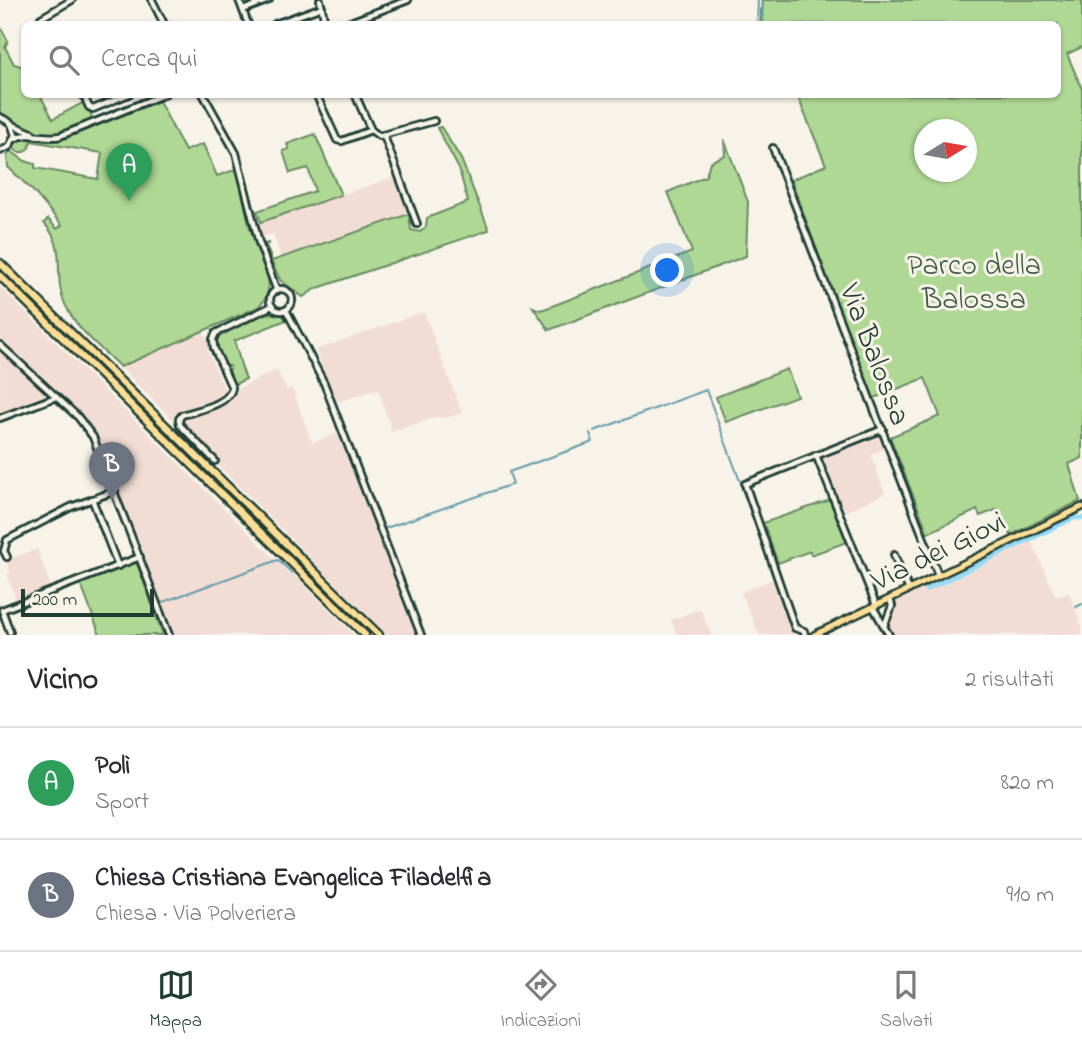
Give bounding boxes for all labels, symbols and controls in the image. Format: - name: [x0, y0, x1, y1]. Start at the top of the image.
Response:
- search box: [21, 21, 1061, 98]
- icon: search: [45, 41, 83, 79]
- text: Cerca qui: [101, 41, 197, 79]
- north arrow: [914, 119, 977, 182]
- pin: A: [106, 143, 152, 201]
- park label: Parco della Balossa: [907, 245, 1041, 323]
- your location: [650, 253, 684, 287]
- street label: Via Balossa: [826, 277, 920, 432]
- pin: B: [89, 442, 135, 500]
- street label: Via dei Giovi: [864, 501, 1014, 605]
- scale bar: [21, 586, 154, 618]
- text: 200 m: [32, 587, 77, 614]
- text: Vicino: [28, 659, 98, 703]
- text: 2 risultati: [965, 664, 1054, 697]
- text: Polì: [95, 748, 130, 786]
- text: A: [44, 767, 58, 800]
- text: 820 m: [1000, 767, 1054, 800]
- text: Sport: [95, 786, 149, 819]
- text: Chiesa Cristiana Evangelica Filadelfia: [95, 860, 491, 898]
- text: B: [43, 879, 59, 912]
- text: 910 m: [1006, 879, 1054, 912]
- text: Chiesa · Via Polveriera: [95, 898, 296, 931]
- tab: Mappa: [149, 966, 202, 1035]
- tab: Indicazioni: [500, 966, 581, 1035]
- tab: Salvati: [880, 966, 933, 1035]

